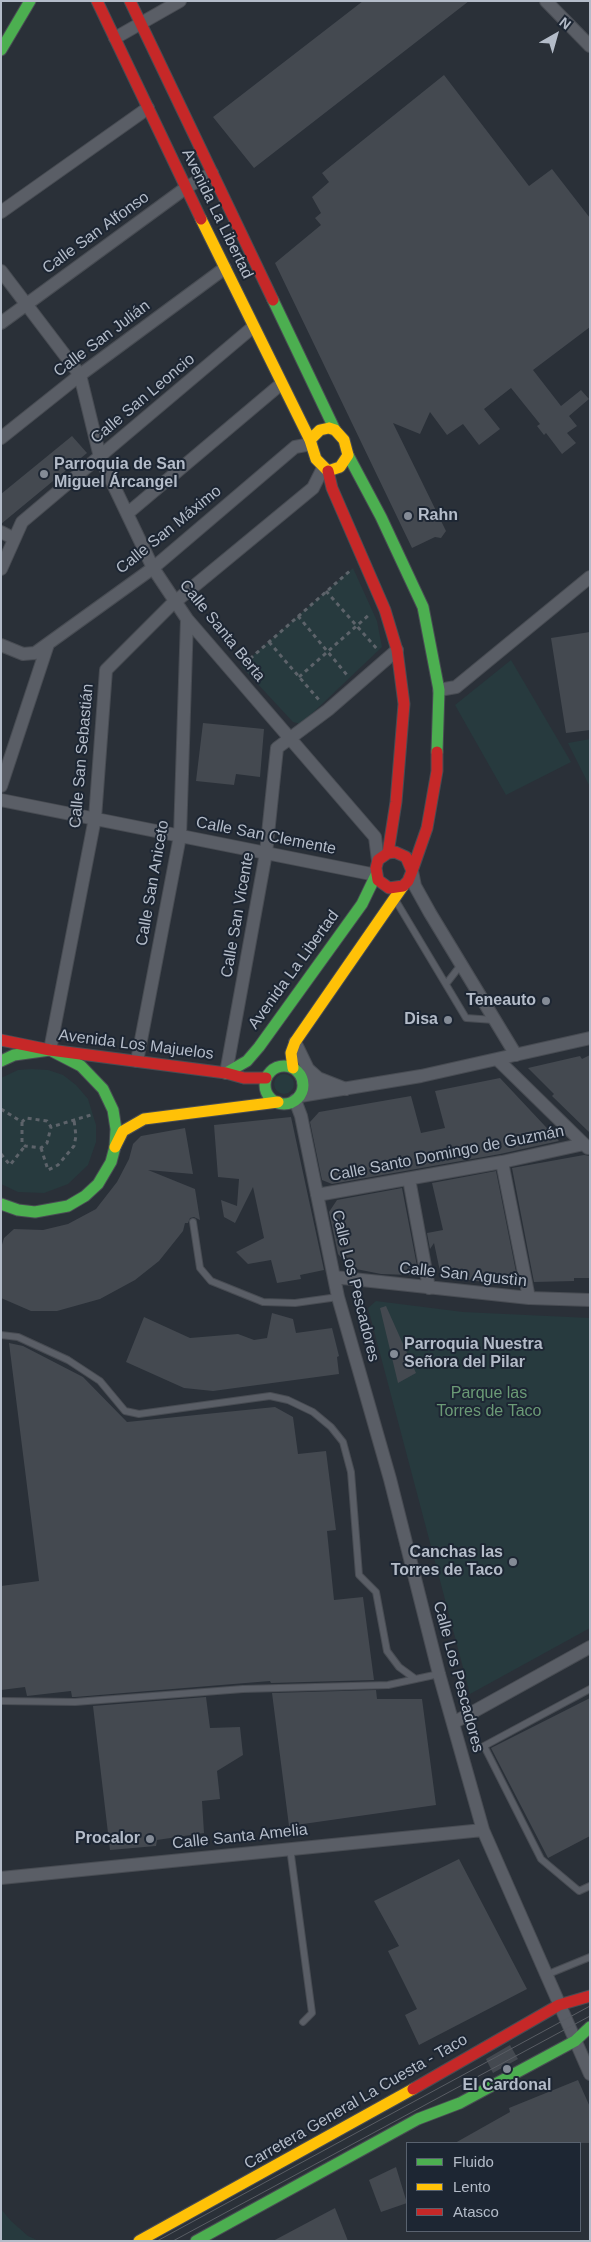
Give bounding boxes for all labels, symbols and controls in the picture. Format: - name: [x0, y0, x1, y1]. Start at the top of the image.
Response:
- north arrow: [531, 10, 581, 60]
- text: N: [556, 14, 574, 33]
- street label: Avenida La Libertad: [177, 146, 257, 282]
- street label: Calle San Alfonso: [39, 188, 153, 278]
- street label: Calle San Julián: [50, 297, 154, 381]
- street label: Calle San Leoncio: [87, 350, 199, 448]
- place label: Parroquia de San Miguel Árcangel: [54, 455, 186, 493]
- marker: Parroquia de San Miguel Árcangel: [38, 468, 50, 480]
- street label: Calle San Máximo: [113, 482, 225, 578]
- place label: Rahn: [418, 506, 458, 526]
- marker: Rahn: [402, 510, 414, 522]
- street label: Calle Santa Berta: [175, 576, 269, 686]
- street label: Calle San Sebastián: [66, 683, 98, 829]
- street label: Calle San Clemente: [194, 813, 338, 859]
- street label: Calle San Aniceto: [133, 819, 173, 947]
- street label: Calle San Vicente: [218, 851, 258, 979]
- street label: Avenida La Libertad: [244, 907, 344, 1033]
- place label: Teneauto: [466, 991, 536, 1011]
- marker: Teneauto: [540, 995, 552, 1007]
- place label: Disa: [404, 1010, 438, 1030]
- marker: Disa: [442, 1014, 454, 1026]
- street label: Avenida Los Majuelos: [57, 1026, 215, 1064]
- street label: Calle Santo Domingo de Guzmán: [328, 1122, 566, 1186]
- street label: Calle Los Pescadores: [327, 1208, 383, 1364]
- street label: Calle San Agustìn: [398, 1259, 528, 1291]
- place label: Parroquia Nuestra Señora del Pilar: [404, 1335, 543, 1373]
- marker: Parroquia Nuestra Señora del Pilar: [388, 1348, 400, 1360]
- park label: Parque las Torres de Taco: [437, 1384, 541, 1422]
- place label: Canchas las Torres de Taco: [391, 1543, 503, 1581]
- marker: Canchas las Torres de Taco: [507, 1556, 519, 1568]
- street label: Calle Los Pescadores: [429, 1599, 487, 1755]
- street label: Calle Santa Amelia: [171, 1820, 309, 1854]
- place label: Procalor: [75, 1829, 140, 1849]
- marker: Procalor: [144, 1833, 156, 1845]
- street label: Carretera General La Cuesta - Taco: [241, 2030, 471, 2174]
- marker: El Cardonal: [501, 2063, 513, 2075]
- place label: El Cardonal: [463, 2076, 551, 2096]
- legend: [406, 2142, 581, 2232]
- text: Fluido: [453, 2153, 494, 2170]
- text: Lento: [453, 2178, 491, 2195]
- text: Atasco: [453, 2203, 499, 2220]

